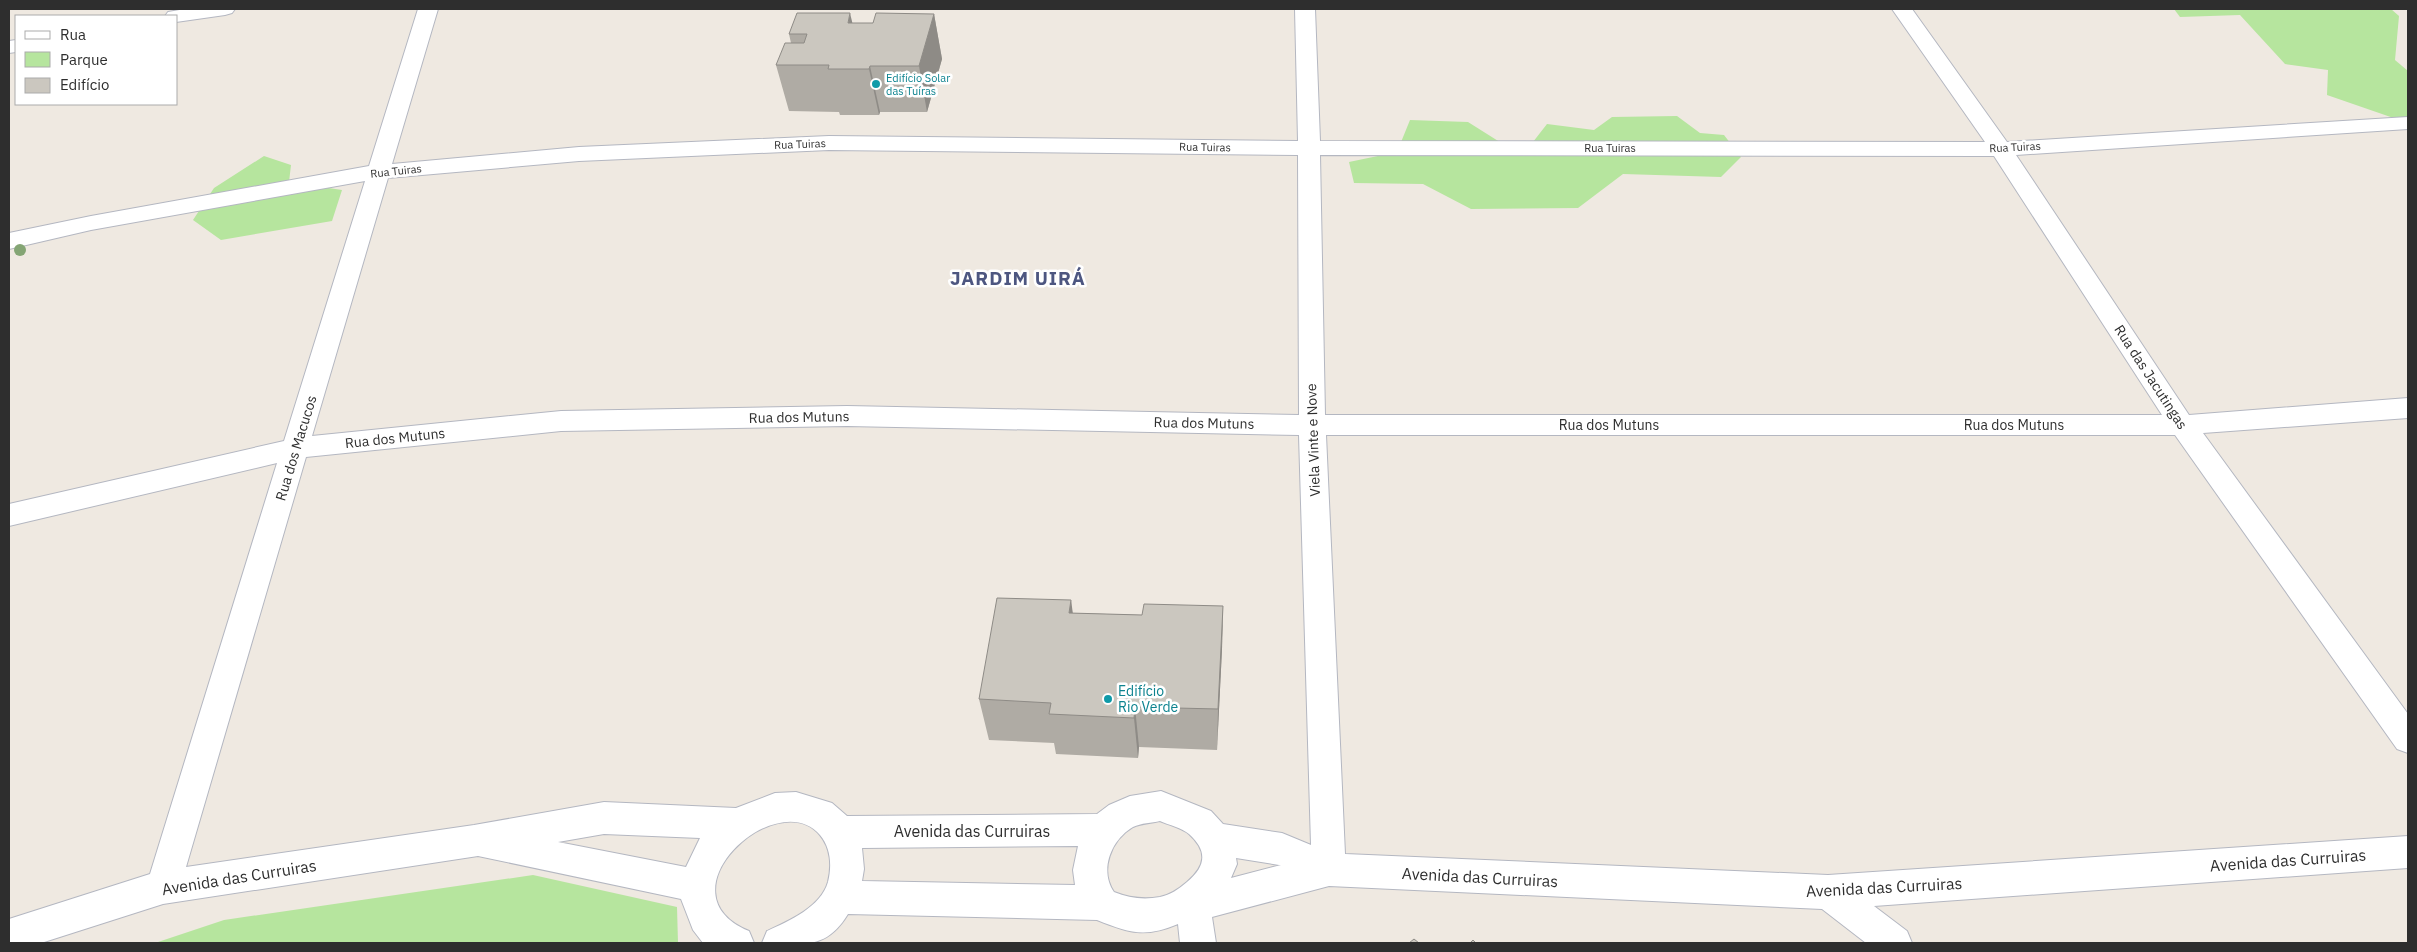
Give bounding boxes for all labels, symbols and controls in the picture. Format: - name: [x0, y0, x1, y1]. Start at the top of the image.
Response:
- legend: [15, 15, 178, 105]
- text: Rua: [60, 25, 86, 44]
- text: Parque: [60, 50, 108, 69]
- place label: Edifício Solar das Tuíras: [886, 71, 950, 98]
- text: Edifício: [60, 75, 109, 94]
- marker: Edifício Solar das Tuíras: [870, 78, 882, 90]
- street label: Rua Tuiras: [774, 136, 826, 152]
- street label: Rua Tuiras: [1989, 139, 2041, 155]
- street label: Rua Tuiras: [1179, 140, 1231, 154]
- street label: Rua Tuiras: [1584, 141, 1636, 155]
- street label: Rua Tuiras: [370, 161, 422, 181]
- district label: JARDIM UIRÁ: [950, 266, 1086, 290]
- street label: Rua das Jacutingas: [2110, 321, 2192, 433]
- street label: Viela Vinte e Nove: [1302, 383, 1324, 497]
- street label: Rua dos Macucos: [271, 393, 321, 503]
- street label: Rua dos Mutuns: [748, 407, 850, 427]
- street label: Rua dos Mutuns: [1153, 413, 1255, 433]
- street label: Rua dos Mutuns: [1559, 416, 1660, 434]
- street label: Rua dos Mutuns: [1964, 416, 2065, 434]
- street label: Rua dos Mutuns: [344, 424, 446, 452]
- place label: Edifício Rio Verde: [1118, 682, 1179, 716]
- marker: Edifício Rio Verde: [1102, 693, 1114, 705]
- street label: Avenida das Curruiras: [894, 821, 1050, 841]
- street label: Avenida das Curruiras: [2209, 845, 2367, 875]
- street label: Avenida das Curruiras: [160, 855, 318, 899]
- street label: Avenida das Curruiras: [1401, 863, 1559, 891]
- street label: Avenida das Curruiras: [1805, 873, 1963, 901]

